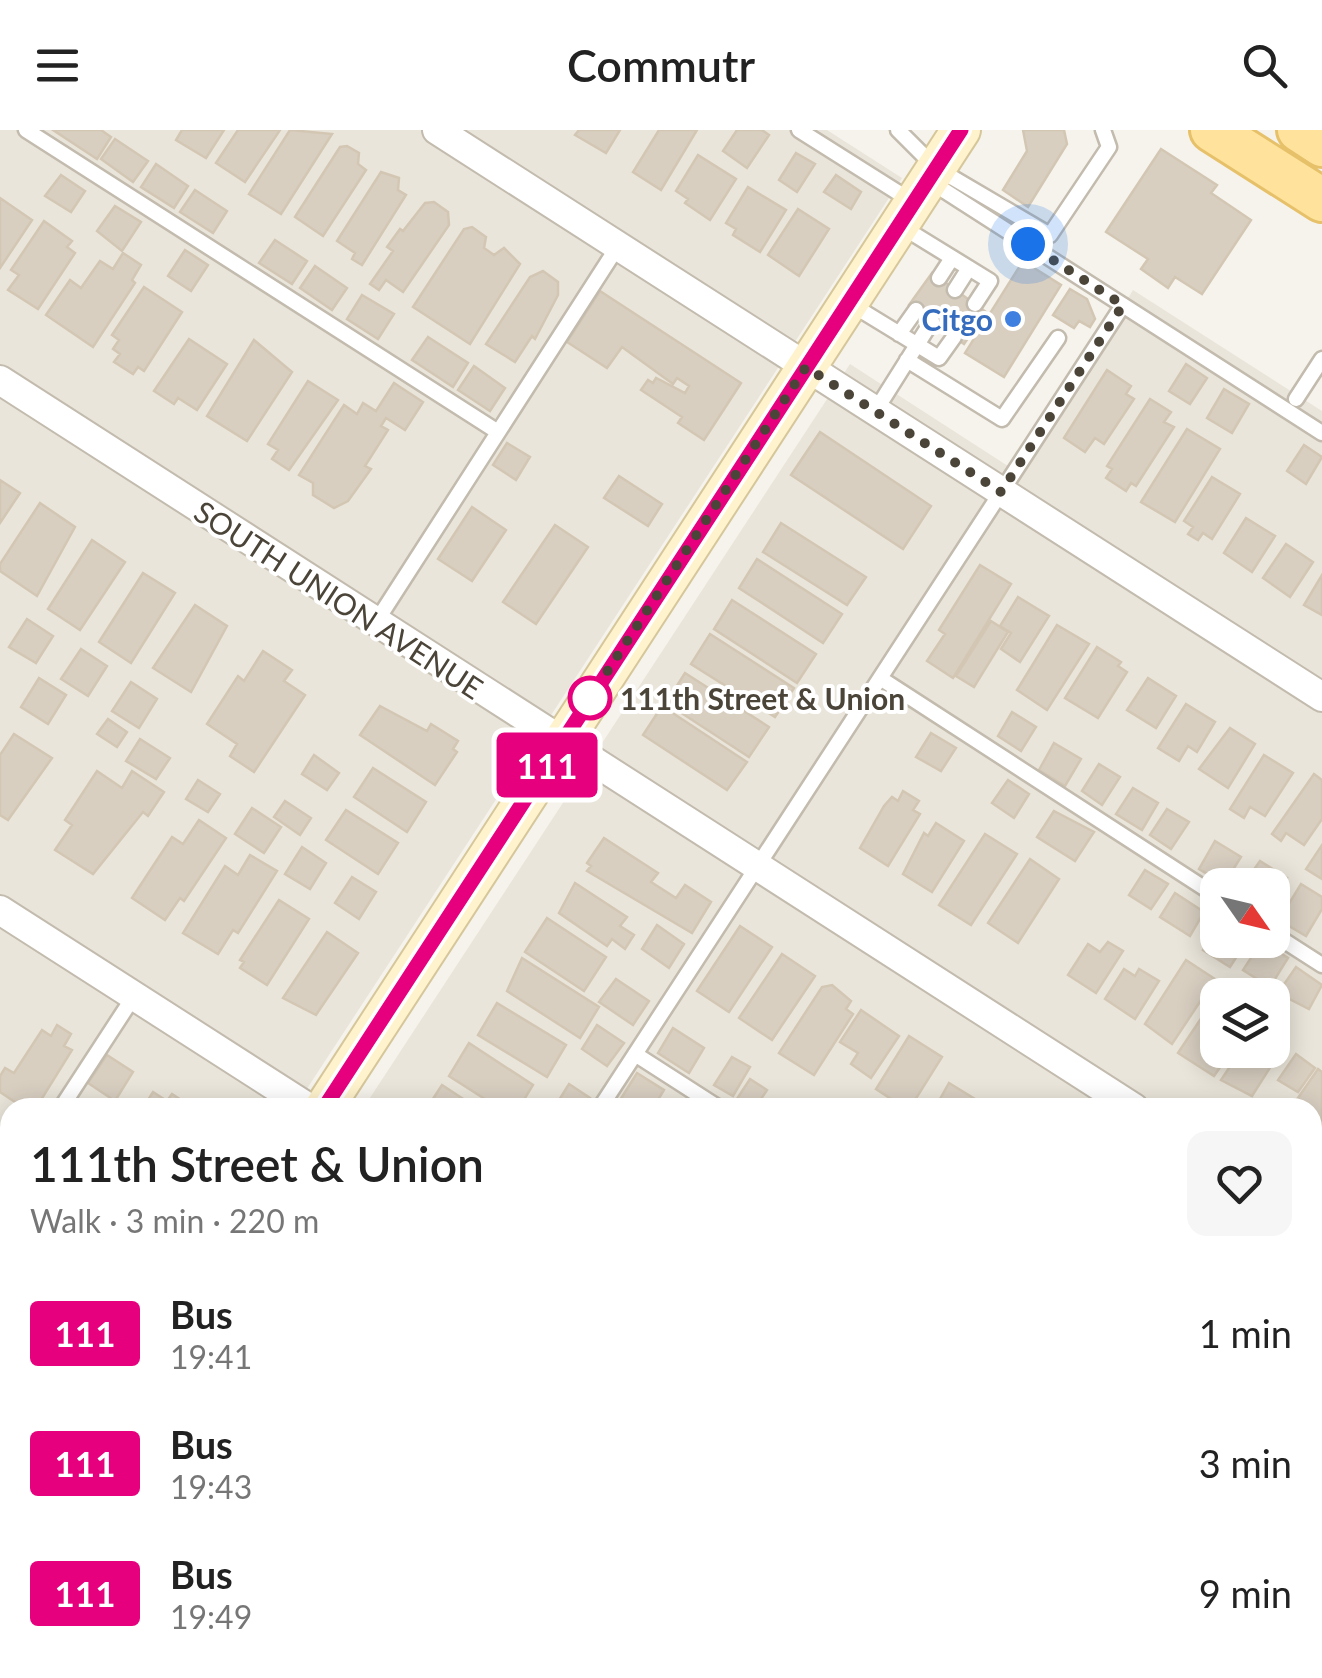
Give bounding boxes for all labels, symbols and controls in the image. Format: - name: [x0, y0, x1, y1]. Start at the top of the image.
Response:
- icon: menu: [30, 38, 85, 93]
- text: Commutr: [567, 38, 755, 92]
- icon: search: [1237, 38, 1292, 93]
- your location: [1003, 219, 1053, 269]
- place label: Citgo: [922, 301, 993, 337]
- marker: Citgo: [1002, 308, 1024, 330]
- street label: SOUTH UNION AVENUE: [188, 492, 490, 706]
- marker: 111th Street & Union: [569, 677, 611, 719]
- place label: 111th Street & Union: [620, 680, 905, 716]
- line badge: 111: [490, 732, 604, 798]
- text: 111: [517, 744, 577, 786]
- north arrow: [1200, 868, 1290, 958]
- map controls: [1200, 868, 1290, 1068]
- button: layers: [1200, 978, 1290, 1068]
- button: heart: [1187, 1131, 1292, 1236]
- text: 111th Street & Union: [30, 1135, 484, 1192]
- text: Walk · 3 min · 220 m: [30, 1201, 319, 1240]
- text: Bus: [170, 1291, 233, 1337]
- text: 1 min: [1199, 1310, 1292, 1356]
- text: 111: [55, 1312, 115, 1354]
- text: 19:41: [170, 1337, 252, 1376]
- text: Bus: [170, 1421, 233, 1467]
- text: 3 min: [1199, 1440, 1292, 1486]
- text: 111: [55, 1442, 115, 1484]
- text: 19:43: [170, 1467, 252, 1506]
- text: Bus: [170, 1551, 233, 1597]
- text: 9 min: [1199, 1570, 1292, 1616]
- text: 111: [55, 1572, 115, 1614]
- text: 19:49: [170, 1597, 252, 1636]

